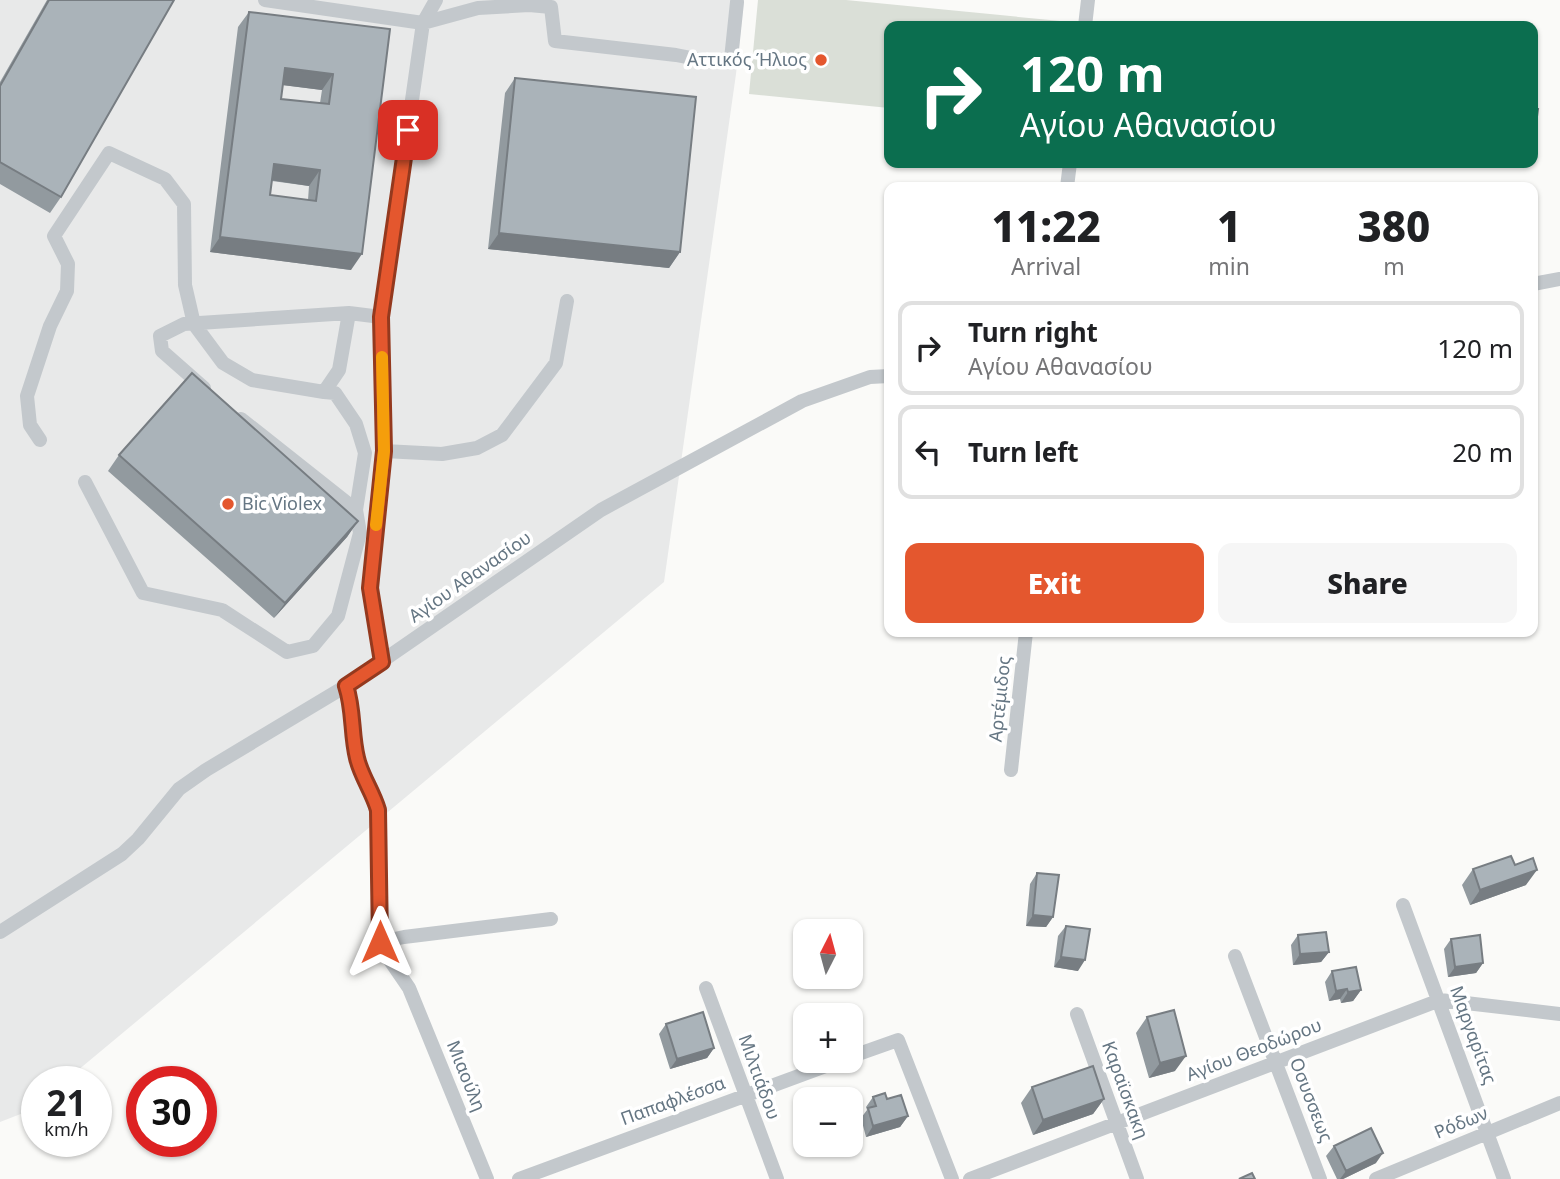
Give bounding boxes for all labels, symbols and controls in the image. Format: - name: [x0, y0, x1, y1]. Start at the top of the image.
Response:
- text: 120 m: [1020, 40, 1165, 106]
- place label: Αττικός Ήλιος: [687, 47, 807, 71]
- icon: right: [905, 49, 996, 140]
- marker: Αττικός Ήλιος: [813, 52, 829, 68]
- pin: [378, 100, 438, 160]
- text: Αγίου Αθανασίου: [1020, 103, 1277, 146]
- icon: arrive: [389, 111, 427, 149]
- text: 11:22: [992, 197, 1101, 254]
- text: 1: [1217, 197, 1241, 254]
- text: 380: [1358, 197, 1430, 254]
- text: Arrival: [1011, 250, 1081, 282]
- text: min: [1208, 250, 1250, 282]
- text: m: [1383, 250, 1405, 282]
- text: Turn right: [968, 314, 1098, 350]
- icon: right: [909, 329, 947, 367]
- text: 120 m: [1437, 330, 1513, 366]
- text: Αγίου Αθανασίου: [968, 350, 1153, 382]
- icon: left: [909, 433, 947, 471]
- text: Turn left: [968, 434, 1079, 470]
- text: 20 m: [1452, 434, 1513, 470]
- place label: Bic Violex: [242, 491, 322, 515]
- marker: Bic Violex: [220, 496, 236, 512]
- street label: Αγίου Αθανασίου: [403, 525, 536, 627]
- button: Exit: [905, 543, 1204, 623]
- button: Share: [1218, 543, 1517, 623]
- street label: Αρτέμιδος: [983, 655, 1015, 743]
- position arrow: [343, 905, 417, 979]
- north arrow: [793, 919, 863, 989]
- map controls: [793, 919, 863, 1157]
- street label: Μαργαρίτας: [1445, 982, 1503, 1087]
- button: +: [793, 1003, 863, 1073]
- street label: Αγίου Θεοδώρου: [1182, 1012, 1325, 1086]
- street label: Μιλτιάδου: [733, 1031, 786, 1123]
- street label: Μιαούλη: [442, 1037, 492, 1115]
- street label: Καραϊσκακη: [1097, 1037, 1155, 1142]
- street label: Οσυσσεως: [1285, 1054, 1339, 1146]
- speed limit sign: 30: [126, 1066, 217, 1157]
- street label: Παπαφλέσσα: [617, 1070, 728, 1130]
- text: 21: [46, 1079, 87, 1126]
- button: −: [793, 1087, 863, 1157]
- street label: Ρόδων: [1430, 1101, 1491, 1144]
- text: km/h: [44, 1117, 89, 1141]

